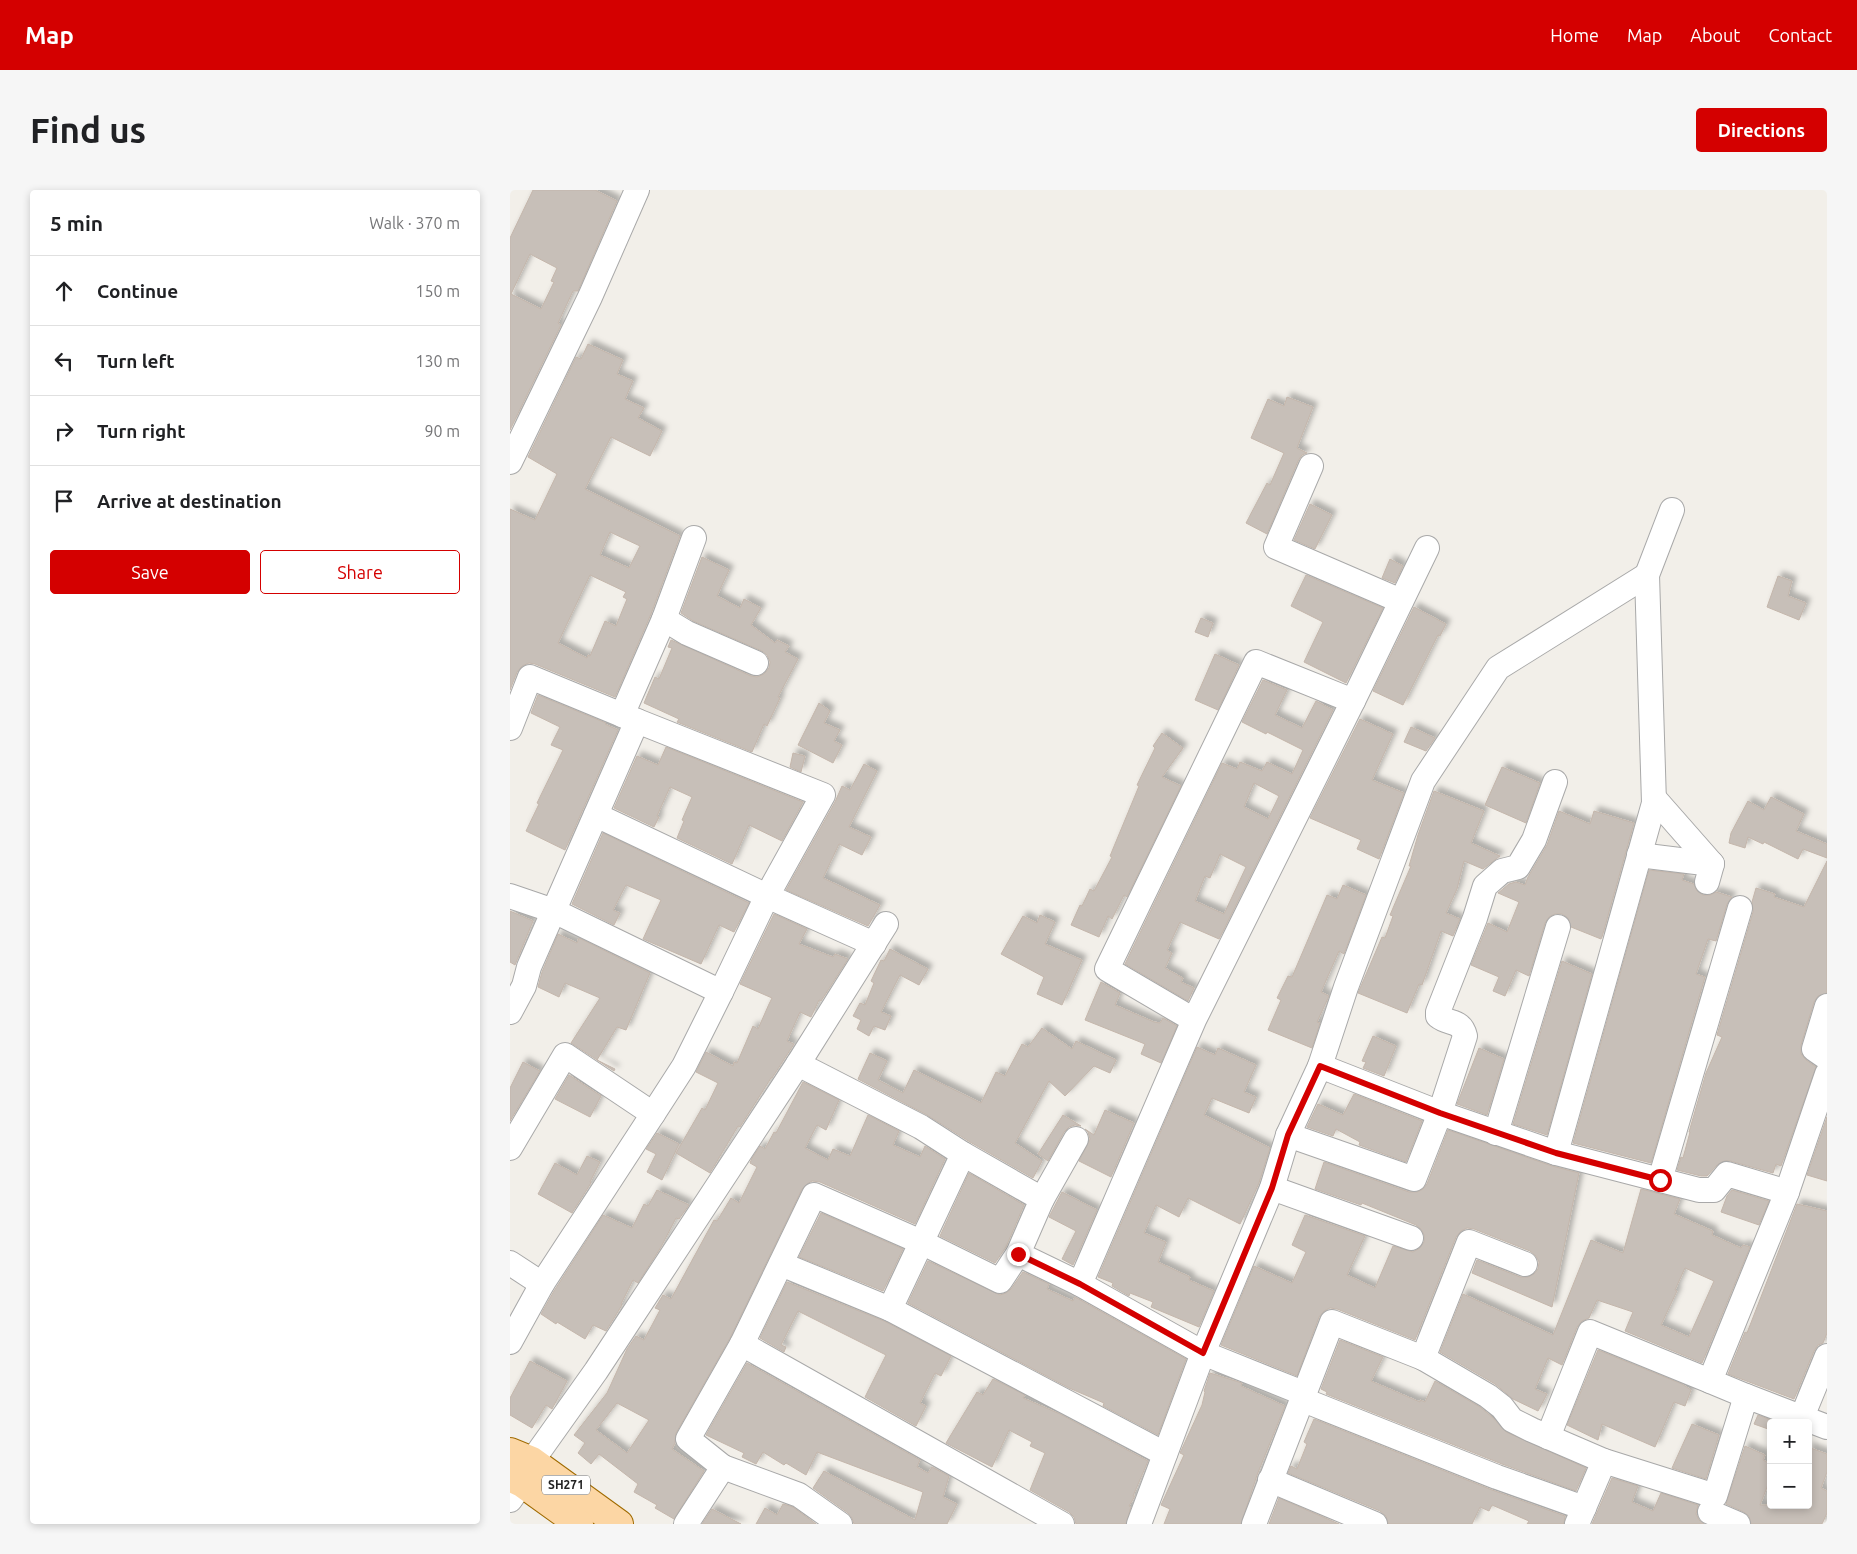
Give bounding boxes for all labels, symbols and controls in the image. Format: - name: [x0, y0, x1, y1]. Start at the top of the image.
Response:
- text: Map: [25, 22, 74, 49]
- text: Home: [1550, 25, 1599, 45]
- text: Map: [1627, 25, 1662, 45]
- text: About: [1690, 25, 1740, 45]
- text: Contact: [1768, 25, 1832, 45]
- button: Directions: [1696, 108, 1827, 152]
- text: Find us: [30, 110, 146, 150]
- text: 5 min: [50, 211, 103, 235]
- text: Walk · 370 m: [369, 214, 460, 232]
- icon: ahead: [50, 277, 78, 305]
- text: Continue: [97, 280, 178, 302]
- text: 150 m: [415, 282, 460, 300]
- icon: left: [50, 347, 78, 375]
- text: Turn left: [97, 350, 175, 372]
- text: 130 m: [415, 352, 460, 370]
- icon: right: [50, 417, 78, 445]
- text: Turn right: [97, 420, 185, 442]
- text: 90 m: [424, 422, 460, 440]
- icon: arrive: [50, 487, 78, 515]
- text: Arrive at destination: [97, 490, 282, 512]
- button: Save: [50, 550, 250, 594]
- button: Share: [260, 550, 460, 594]
- route start: [1649, 1169, 1672, 1192]
- route end: [1007, 1243, 1030, 1266]
- map controls: [1767, 1419, 1812, 1509]
- button: +: [1767, 1419, 1812, 1464]
- button: −: [1767, 1464, 1812, 1509]
- road number: SH271: [542, 1476, 590, 1494]

